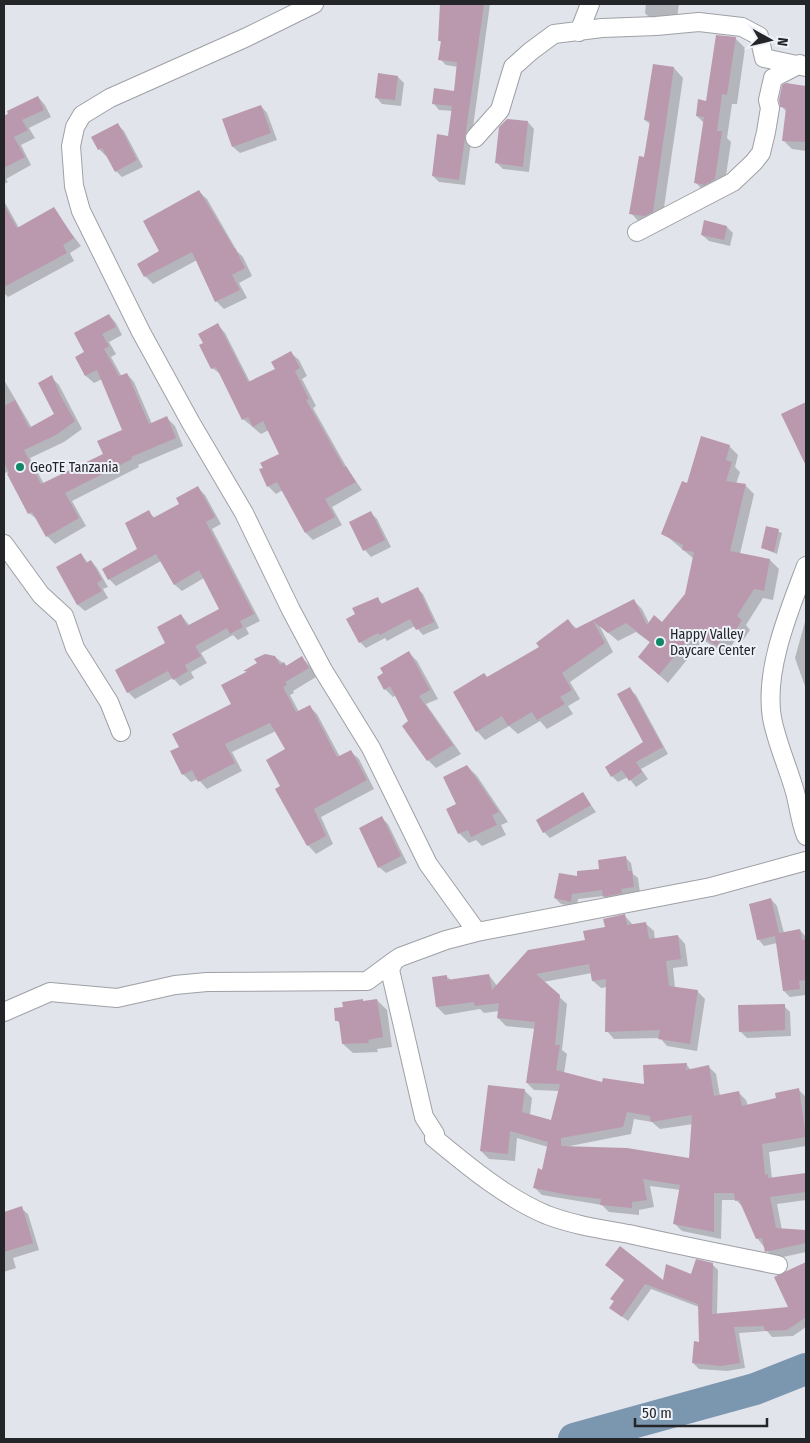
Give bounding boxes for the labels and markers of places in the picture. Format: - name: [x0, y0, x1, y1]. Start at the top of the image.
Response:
- place label: GeoTE Tanzania: [30, 459, 119, 476]
- marker: GeoTE Tanzania: [14, 461, 26, 473]
- place label: Happy Valley Daycare Center: [670, 626, 756, 659]
- marker: Happy Valley Daycare Center: [654, 636, 666, 648]

